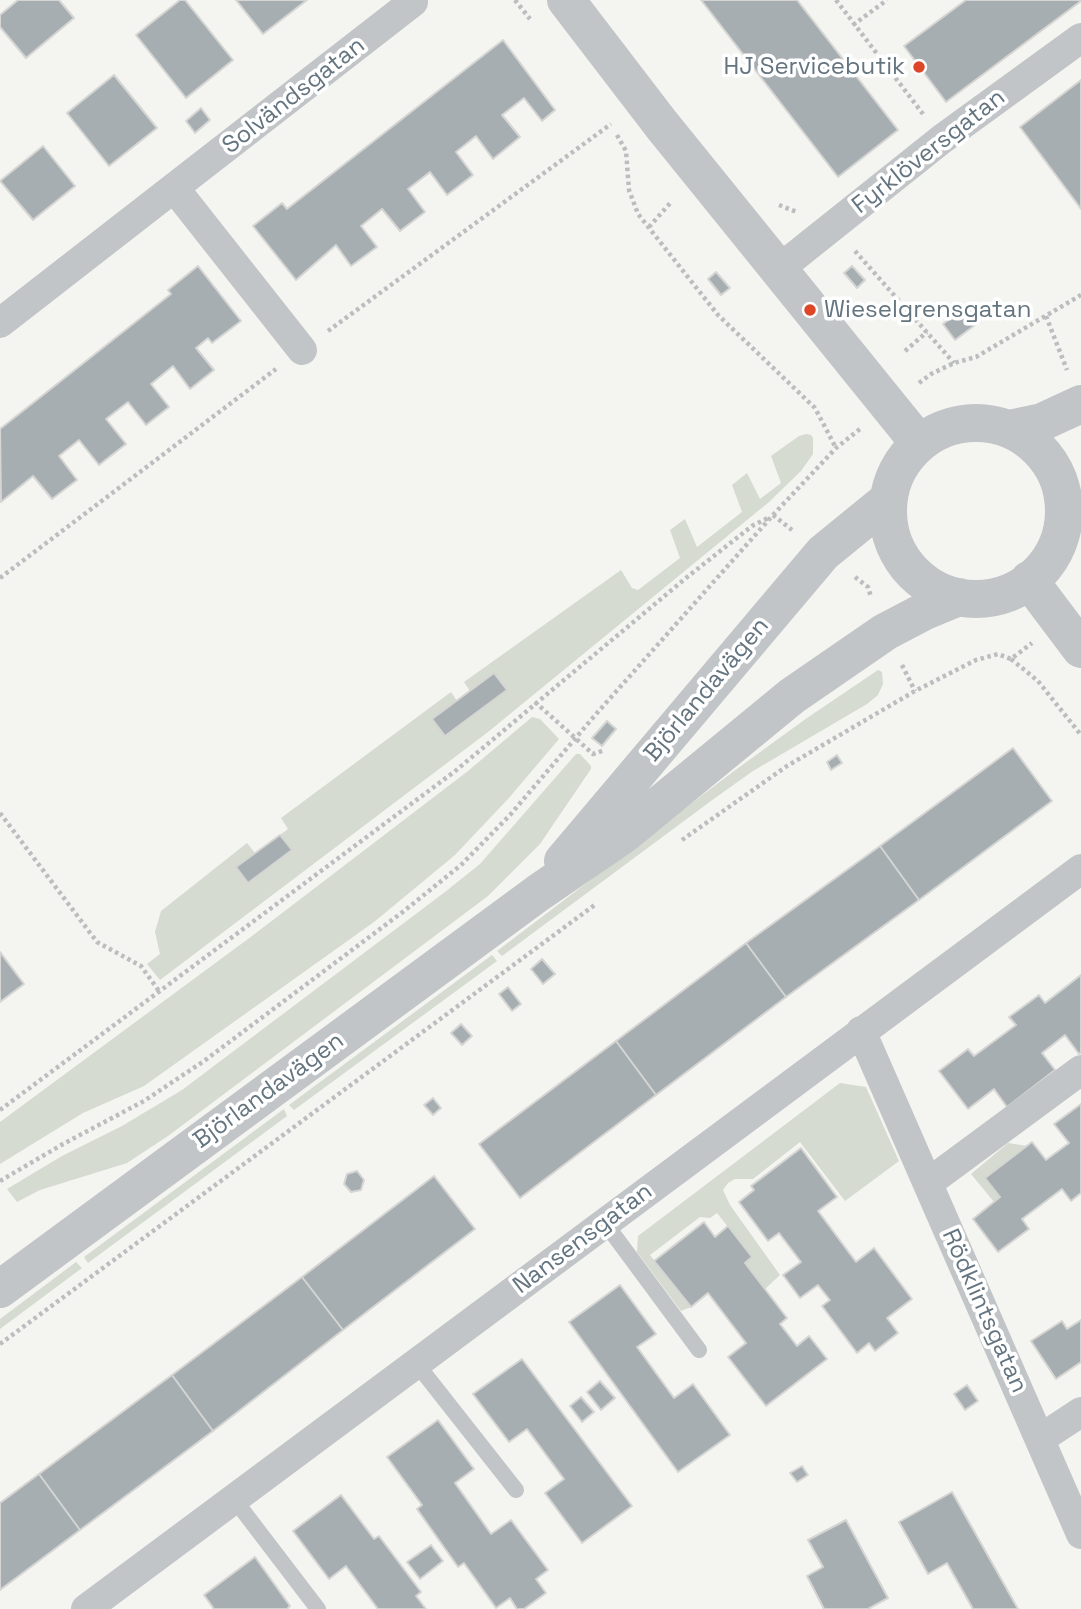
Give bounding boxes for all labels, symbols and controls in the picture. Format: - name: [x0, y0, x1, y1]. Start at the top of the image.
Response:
- street label: Solvändsgatan: [217, 32, 371, 160]
- place label: HJ Servicebutik: [724, 53, 905, 81]
- marker: HJ Servicebutik: [911, 59, 927, 75]
- street label: Fyrklöversgatan: [847, 83, 1011, 221]
- place label: Wieselgrensgatan: [824, 296, 1031, 324]
- marker: Wieselgrensgatan: [802, 302, 818, 318]
- street label: Björlandavägen: [638, 612, 776, 768]
- street label: Björlandavägen: [188, 1027, 350, 1155]
- street label: Nansensgatan: [508, 1177, 658, 1301]
- street label: Rödklintsgatan: [935, 1225, 1033, 1397]

